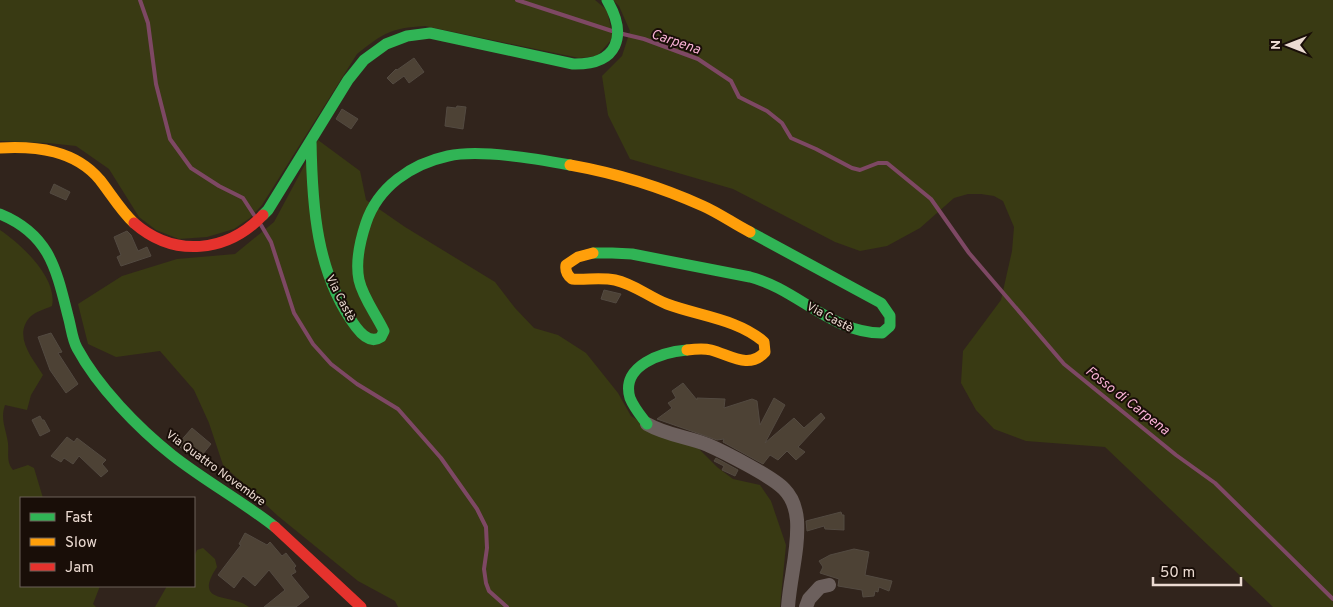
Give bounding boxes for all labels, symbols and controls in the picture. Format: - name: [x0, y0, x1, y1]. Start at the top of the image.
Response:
- north arrow: [1263, 20, 1313, 70]
- water label: Carpena: [649, 26, 703, 59]
- text: N: [1268, 40, 1285, 50]
- street label: Via Castè: [322, 272, 359, 325]
- street label: Via Castè: [803, 299, 856, 337]
- water label: Fosso di Carpena: [1082, 363, 1173, 440]
- street label: Via Quattro Novembre: [162, 427, 268, 510]
- legend: [20, 497, 195, 587]
- text: Fast: [65, 509, 93, 528]
- text: Slow: [65, 534, 97, 553]
- scale bar: [1153, 554, 1240, 586]
- text: Jam: [65, 559, 94, 578]
- text: 50 m: [1160, 564, 1195, 583]

